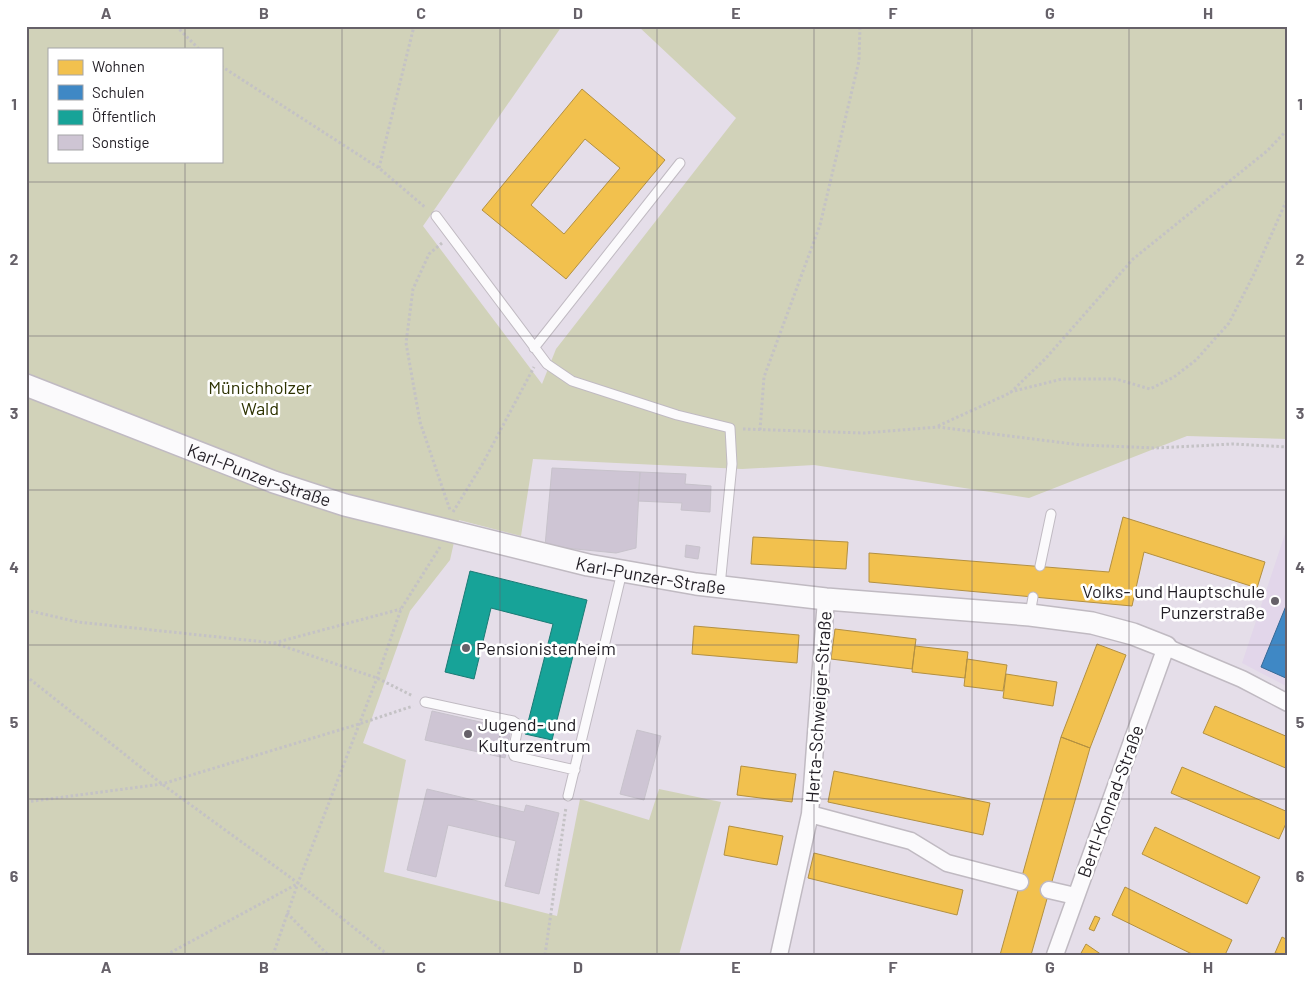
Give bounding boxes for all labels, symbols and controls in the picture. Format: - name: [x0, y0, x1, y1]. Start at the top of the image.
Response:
- text: A: [101, 3, 112, 22]
- text: B: [259, 3, 269, 22]
- text: C: [416, 3, 426, 22]
- text: D: [573, 3, 583, 22]
- text: E: [731, 3, 741, 22]
- text: F: [889, 3, 898, 22]
- text: G: [1045, 3, 1055, 22]
- text: H: [1203, 3, 1213, 22]
- legend: [48, 48, 222, 162]
- text: Wohnen: [92, 57, 145, 75]
- text: Schulen: [92, 83, 144, 101]
- text: 1: [11, 94, 17, 113]
- text: 1: [1297, 94, 1303, 113]
- text: Öffentlich: [92, 107, 156, 125]
- text: Sonstige: [92, 133, 150, 151]
- text: 2: [10, 249, 19, 268]
- text: 2: [1296, 249, 1305, 268]
- park label: Münichholzer Wald: [208, 376, 312, 419]
- text: 3: [10, 403, 18, 422]
- text: 3: [1296, 403, 1304, 422]
- street label: Karl-Punzer-Straße: [184, 438, 334, 511]
- street label: Karl-Punzer-Straße: [574, 551, 727, 598]
- text: 4: [9, 557, 19, 576]
- text: 4: [1295, 557, 1305, 576]
- place label: Volks- und Hauptschule Punzerstraße: [1082, 580, 1265, 623]
- marker: Volks- und Hauptschule Punzerstraße: [1269, 595, 1281, 607]
- street label: Herta-Schweiger-Straße: [800, 610, 836, 804]
- place label: Pensionistenheim: [476, 637, 616, 659]
- marker: Pensionistenheim: [460, 642, 472, 654]
- text: 5: [10, 712, 19, 731]
- text: 5: [1296, 712, 1305, 731]
- place label: Jugend- und Kulturzentrum: [478, 713, 591, 756]
- street label: Bertl-Konrad-Straße: [1072, 722, 1148, 880]
- marker: Jugend- und Kulturzentrum: [462, 728, 474, 740]
- text: 6: [10, 866, 19, 885]
- text: 6: [1296, 866, 1305, 885]
- text: A: [101, 957, 112, 976]
- text: B: [259, 957, 269, 976]
- text: C: [416, 957, 426, 976]
- text: D: [573, 957, 583, 976]
- text: E: [731, 957, 741, 976]
- text: F: [889, 957, 898, 976]
- text: G: [1045, 957, 1055, 976]
- text: H: [1203, 957, 1213, 976]

